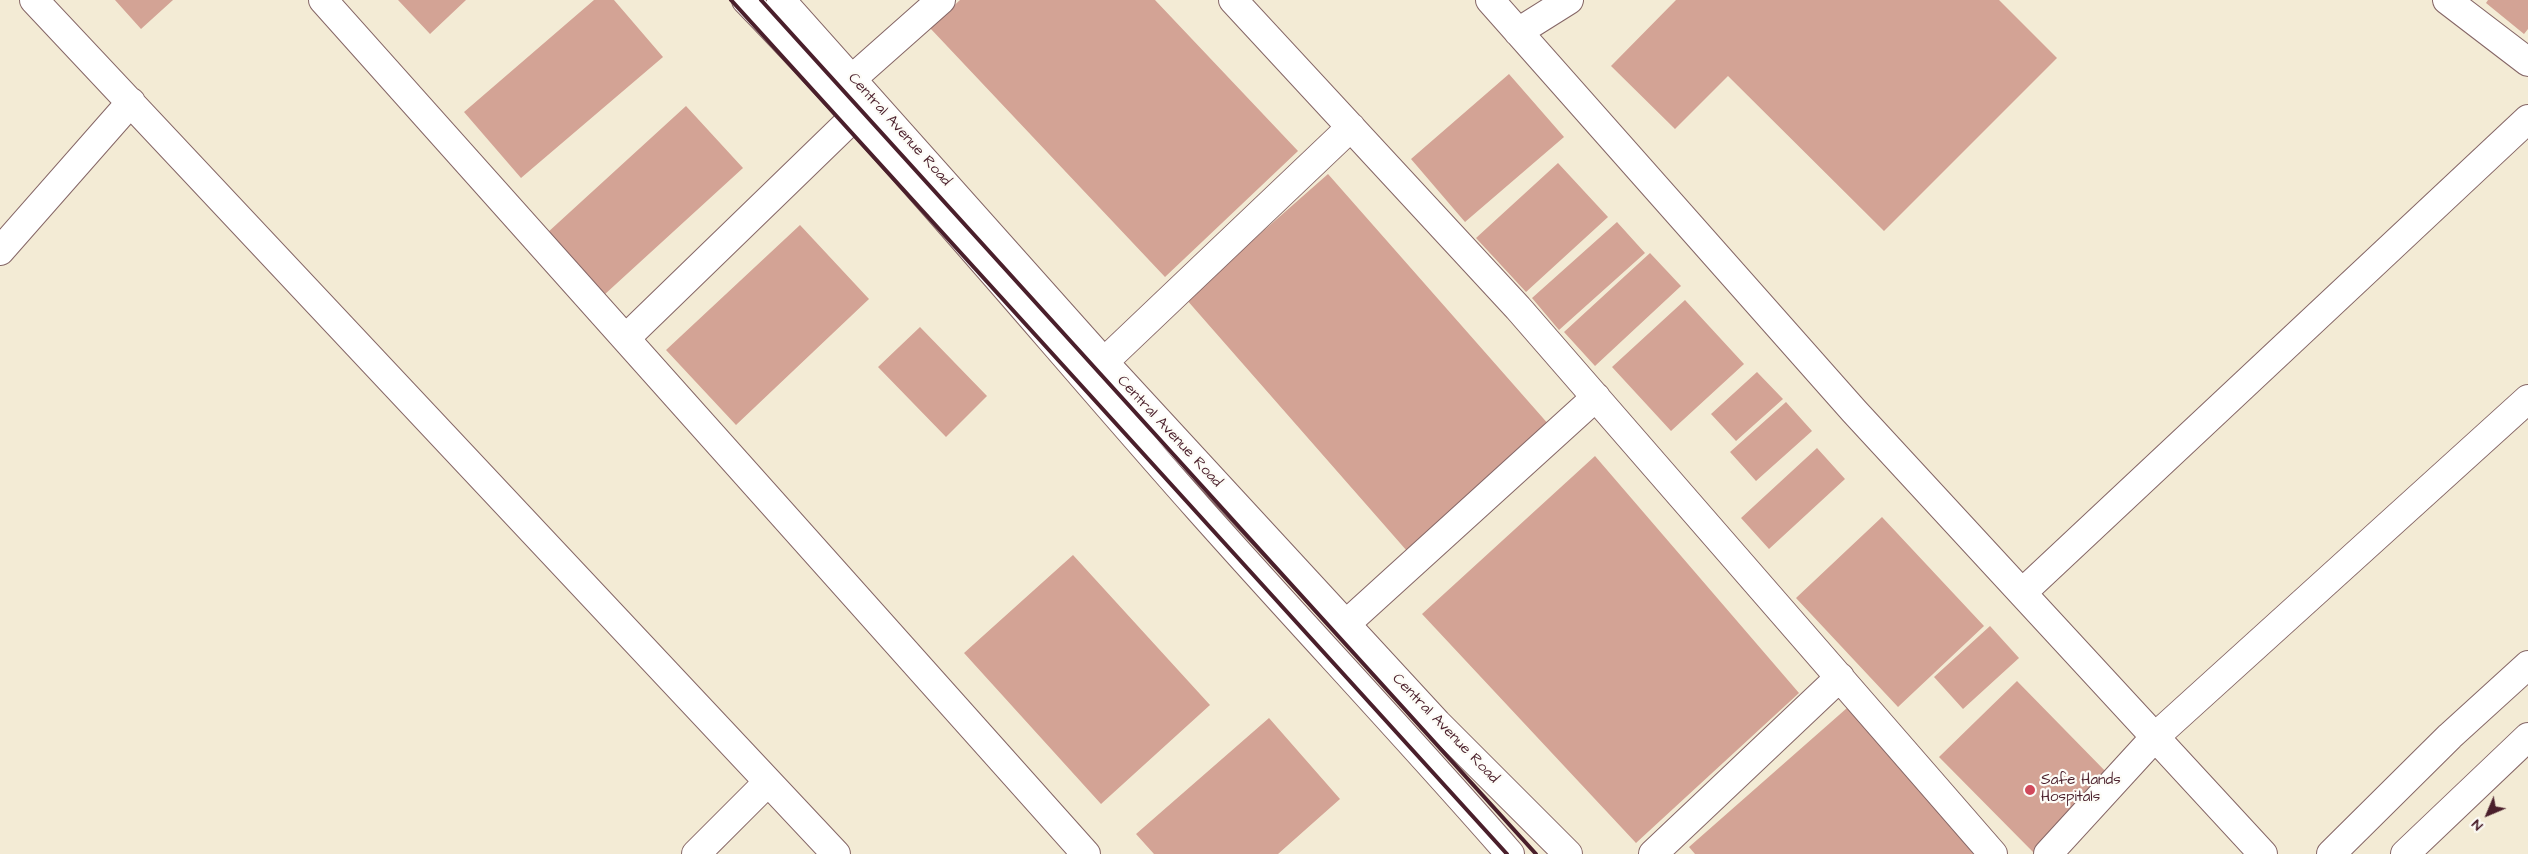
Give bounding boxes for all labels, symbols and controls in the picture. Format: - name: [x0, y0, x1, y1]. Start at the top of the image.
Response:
- street label: Central Avenue Road: [844, 70, 954, 190]
- street label: Central Avenue Road: [1113, 373, 1225, 491]
- street label: Central Avenue Road: [1388, 670, 1502, 788]
- place label: Safe Hands Hospitals: [2041, 772, 2121, 807]
- marker: Safe Hands Hospitals: [2023, 783, 2037, 797]
- north arrow: [2463, 789, 2513, 839]
- text: N: [2467, 814, 2488, 835]

